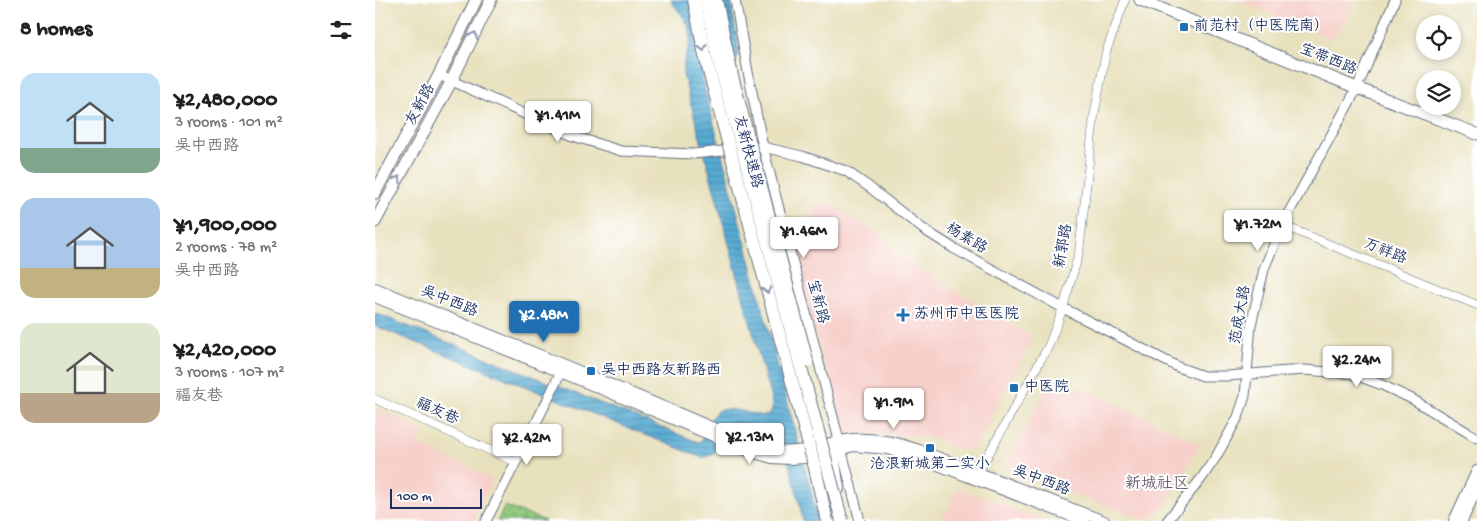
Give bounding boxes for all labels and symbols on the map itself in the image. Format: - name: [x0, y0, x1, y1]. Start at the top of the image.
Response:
- place label: 前范村（中医院南）: [1194, 17, 1329, 36]
- marker: 前范村（中医院南）: [1178, 21, 1190, 33]
- one-way arrow: [468, 31, 478, 40]
- street label: 宝带西路: [1297, 40, 1359, 80]
- one-way arrow: [697, 43, 708, 52]
- street label: 友新路: [402, 81, 440, 129]
- pin: ¥1.41M: [517, 100, 599, 143]
- street label: 友新快速路: [729, 113, 766, 191]
- one-way arrow: [392, 175, 402, 184]
- pin: ¥1.72M: [1217, 210, 1299, 252]
- pin: ¥1.46M: [763, 216, 845, 259]
- street label: 杨素路: [942, 220, 990, 258]
- street label: 新郭路: [1051, 222, 1077, 270]
- street label: 万祥路: [1361, 235, 1409, 269]
- street label: 宝新路: [802, 278, 832, 326]
- street label: 吴中西路: [418, 282, 480, 322]
- street label: 范成大路: [1227, 284, 1255, 346]
- one-way arrow: [761, 285, 771, 293]
- pin: ¥2.48M: [503, 300, 585, 343]
- place label: 苏州市中医医院: [914, 305, 1019, 324]
- marker: 苏州市中医医院: [896, 308, 910, 322]
- pin: ¥2.24M: [1316, 346, 1398, 388]
- place label: 吴中西路友新路西: [601, 362, 721, 380]
- marker: 吴中西路友新路西: [585, 365, 597, 377]
- place label: 中医院: [1024, 378, 1069, 397]
- marker: 中医院: [1008, 382, 1020, 394]
- pin: ¥1.9M: [859, 388, 929, 430]
- street label: 福友巷: [413, 395, 461, 429]
- pin: ¥2.13M: [709, 422, 791, 465]
- pin: ¥2.42M: [486, 424, 568, 466]
- marker: 沧浪新城第二实小: [924, 442, 936, 454]
- place label: 沧浪新城第二实小: [870, 456, 990, 474]
- street label: 吴中西路: [1010, 462, 1072, 500]
- district label: 新城社区: [1125, 475, 1189, 495]
- scale bar: [390, 486, 483, 509]

